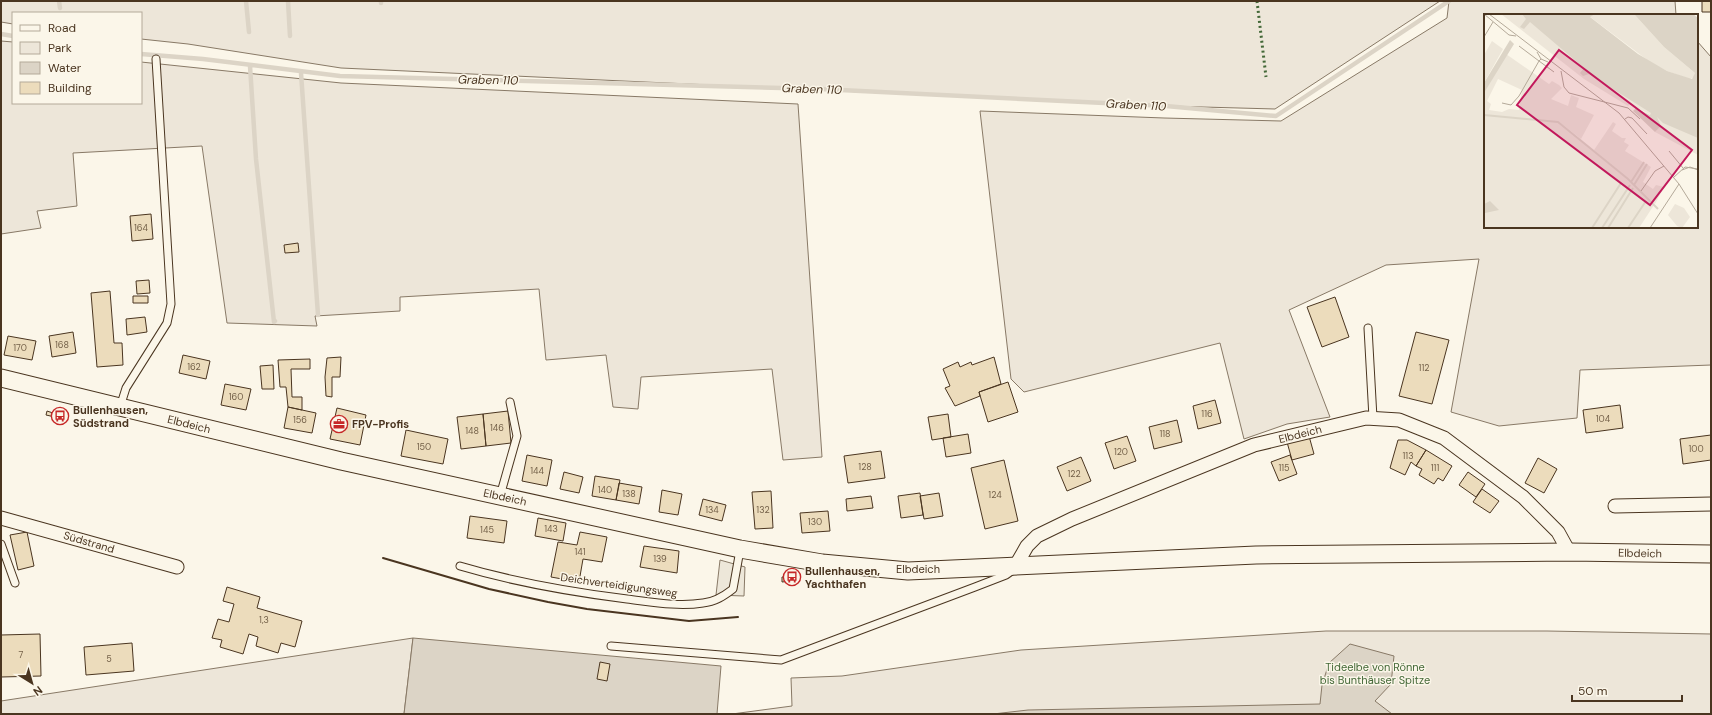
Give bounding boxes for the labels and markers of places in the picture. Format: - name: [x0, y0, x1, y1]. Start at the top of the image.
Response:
- place label: Bullenhausen, Südstrand: [73, 403, 148, 430]
- bus stop icon: Bullenhausen, Südstrand: [50, 406, 70, 426]
- office icon: FPV-Profis: [329, 414, 349, 434]
- place label: FPV-Profis: [352, 417, 409, 431]
- place label: Bullenhausen, Yachthafen: [805, 564, 880, 591]
- bus stop icon: Bullenhausen, Yachthafen: [782, 567, 802, 587]

